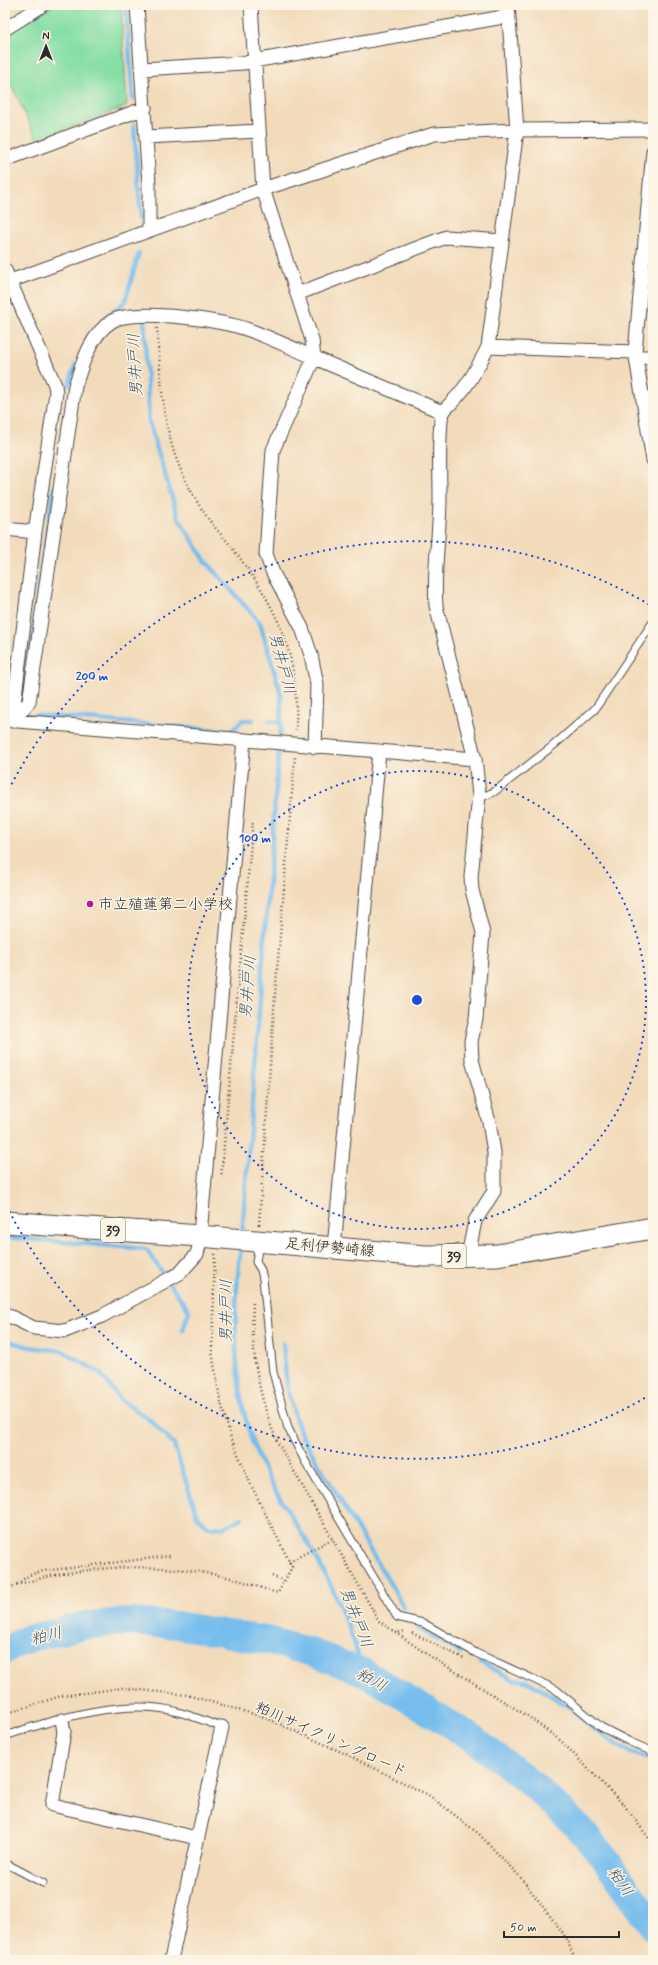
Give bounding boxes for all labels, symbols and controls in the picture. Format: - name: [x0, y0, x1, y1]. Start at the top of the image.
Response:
- north arrow: [26, 26, 66, 66]
- text: N: [42, 30, 50, 44]
- water label: 男井戸川: [123, 332, 148, 397]
- water label: 男井戸川: [263, 630, 300, 697]
- text: 200 m: [76, 669, 109, 685]
- text: 100 m: [239, 831, 272, 847]
- place label: 市立殖蓮第二小学校: [98, 895, 233, 915]
- marker: 市立殖蓮第二小学校: [85, 899, 95, 909]
- water label: 男井戸川: [235, 954, 262, 1020]
- centre of rings: [410, 993, 424, 1007]
- road number: 39: [101, 1218, 125, 1242]
- street label: 足利伊勢崎線: [284, 1234, 376, 1262]
- road number: 39: [442, 1244, 466, 1268]
- water label: 男井戸川: [216, 1279, 237, 1343]
- water label: 男井戸川: [334, 1584, 377, 1651]
- water label: 粕川: [28, 1622, 64, 1651]
- water label: 粕川: [352, 1664, 390, 1697]
- street label: 粕川サイクリングロード: [252, 1698, 409, 1782]
- water label: 粕川: [602, 1863, 638, 1901]
- scale bar: [504, 1913, 619, 1939]
- text: 50 m: [510, 1920, 537, 1936]

